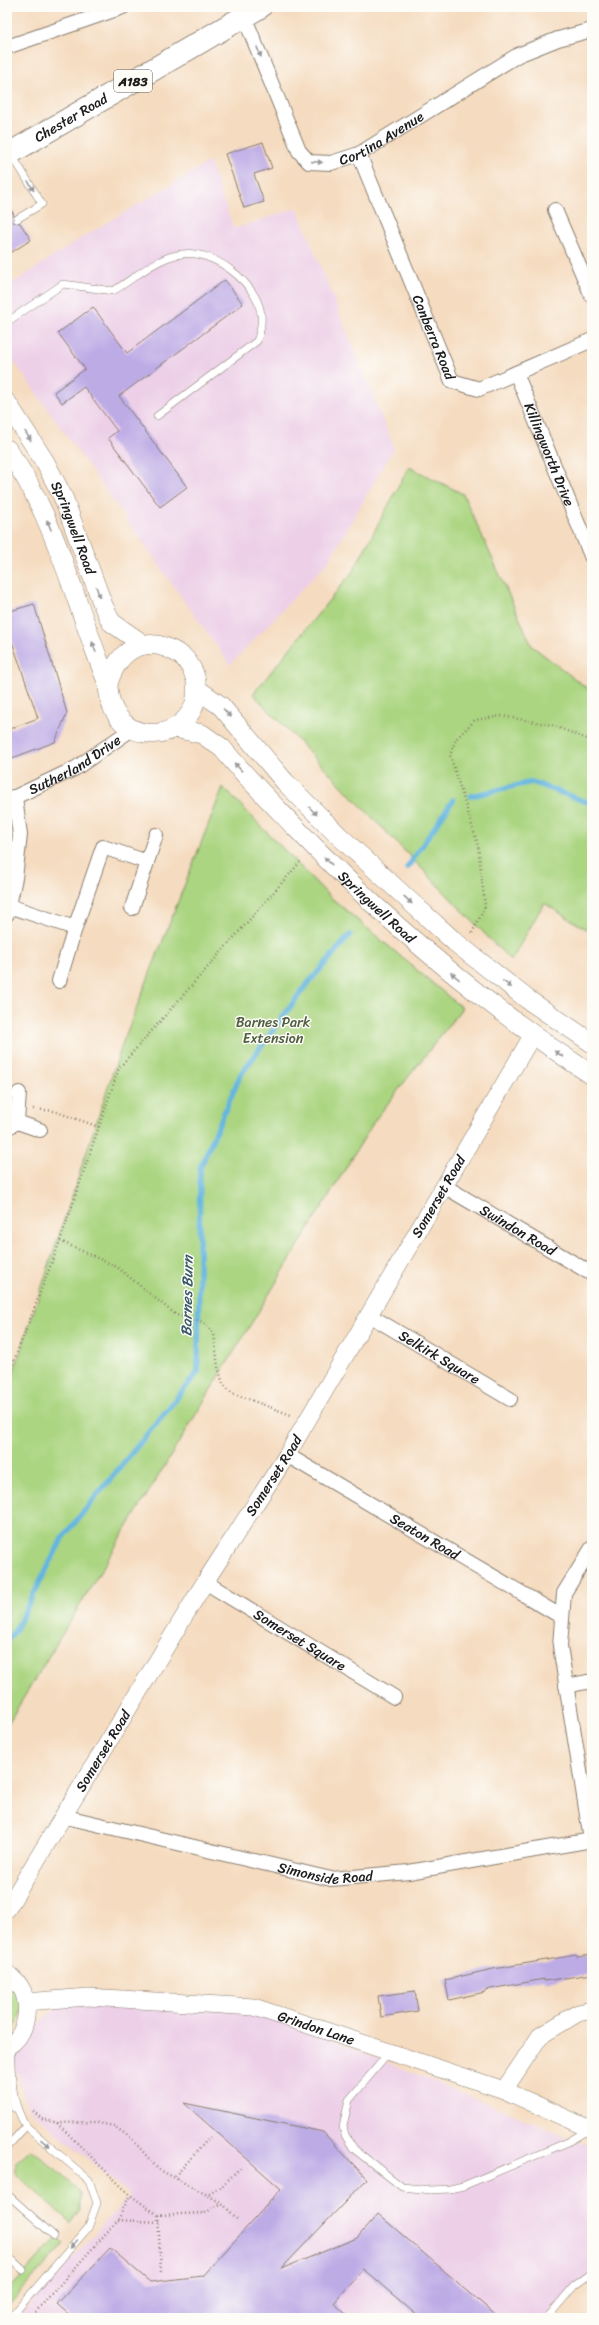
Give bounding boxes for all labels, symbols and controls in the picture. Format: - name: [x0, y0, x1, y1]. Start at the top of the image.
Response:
- one-way arrow: [256, 47, 262, 59]
- road number: A183: [114, 70, 152, 92]
- street label: Chester Road: [29, 85, 114, 149]
- street label: Cortina Avenue: [336, 104, 429, 172]
- one-way arrow: [311, 159, 323, 166]
- one-way arrow: [28, 180, 35, 192]
- street label: Canberra Road: [405, 291, 463, 385]
- street label: Killingworth Drive: [517, 399, 582, 510]
- one-way arrow: [24, 431, 32, 441]
- street label: Springwell Road: [44, 476, 104, 580]
- one-way arrow: [46, 520, 52, 531]
- one-way arrow: [96, 587, 102, 599]
- one-way arrow: [90, 641, 96, 653]
- one-way arrow: [223, 708, 232, 719]
- street label: Sutherland Drive: [24, 728, 126, 801]
- one-way arrow: [233, 762, 243, 772]
- one-way arrow: [308, 806, 318, 816]
- one-way arrow: [323, 856, 333, 866]
- street label: Springwell Road: [332, 864, 423, 951]
- one-way arrow: [403, 895, 413, 905]
- one-way arrow: [450, 972, 461, 981]
- one-way arrow: [502, 979, 513, 988]
- park label: Barnes Park Extension: [236, 1010, 311, 1051]
- one-way arrow: [554, 1050, 564, 1058]
- street label: Somerset Road: [404, 1149, 473, 1242]
- street label: Swindon Road: [475, 1197, 562, 1263]
- water label: Barnes Burn: [173, 1254, 201, 1337]
- street label: Selkirk Square: [394, 1323, 485, 1391]
- street label: Somerset Road: [238, 1429, 309, 1521]
- street label: Seaton Road: [385, 1506, 466, 1567]
- street label: Somerset Square: [249, 1602, 351, 1678]
- street label: Somerset Road: [68, 1704, 138, 1797]
- street label: Simonside Road: [275, 1854, 375, 1892]
- street label: Grindon Lane: [274, 2003, 358, 2052]
- one-way arrow: [40, 2138, 50, 2147]
- one-way arrow: [69, 2239, 78, 2250]

